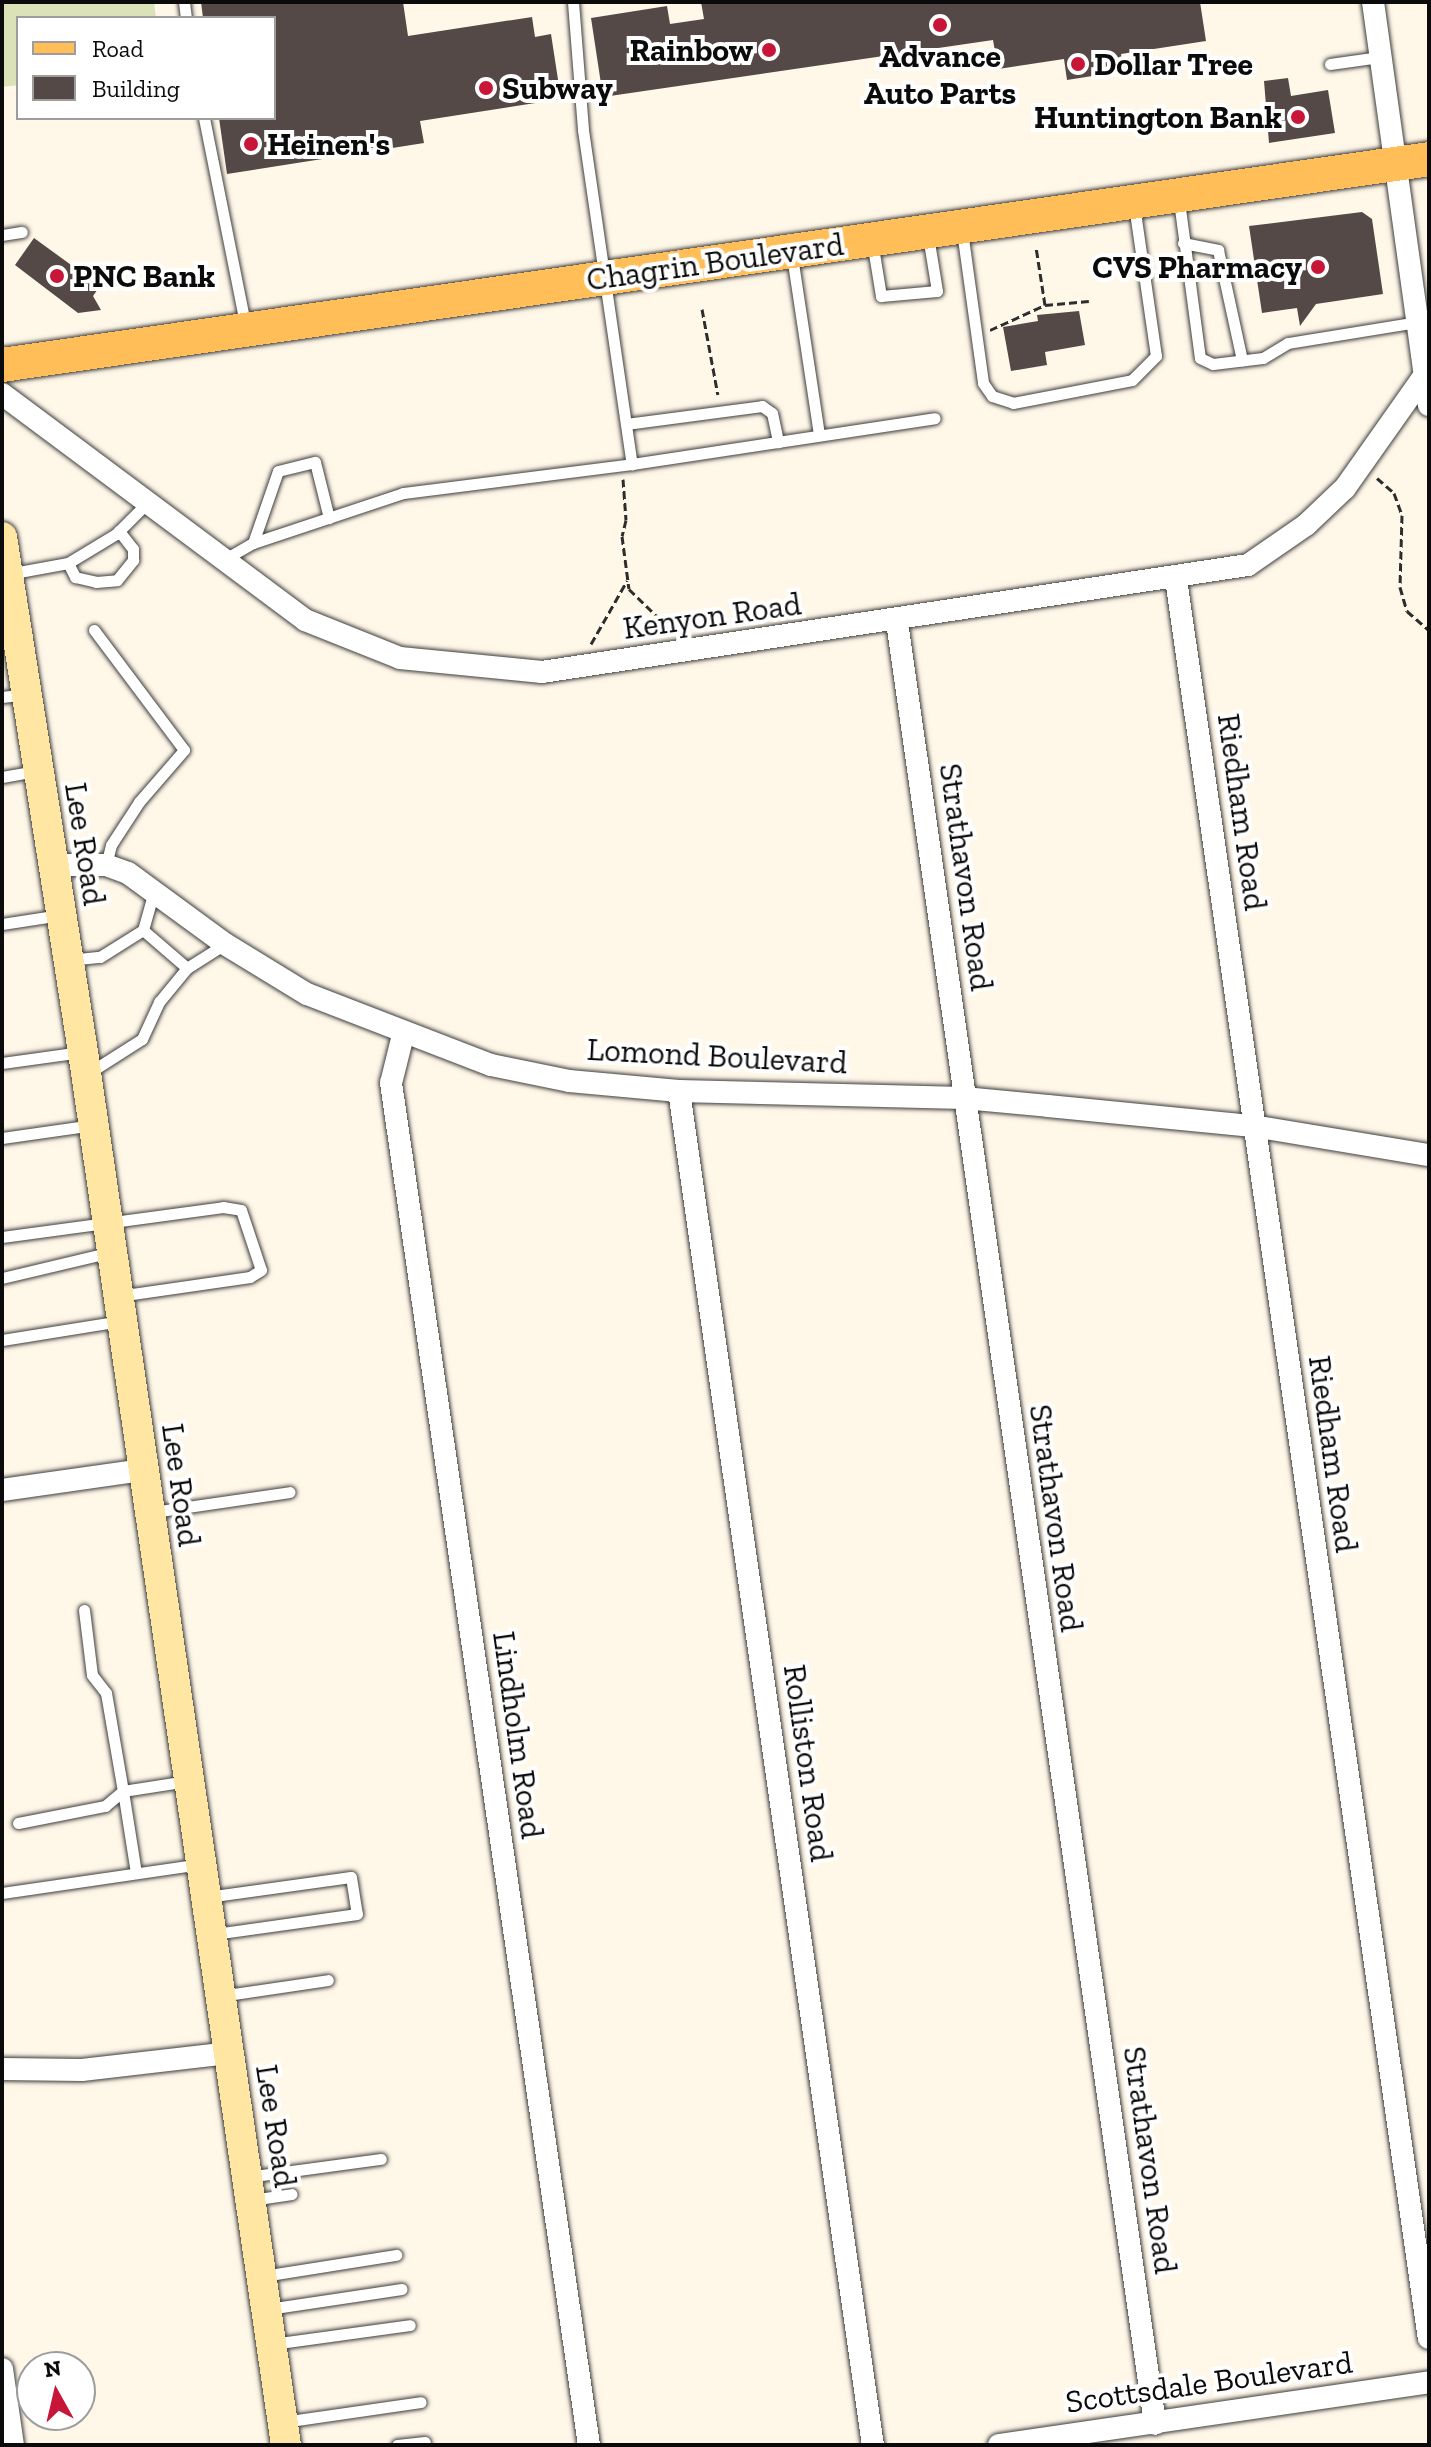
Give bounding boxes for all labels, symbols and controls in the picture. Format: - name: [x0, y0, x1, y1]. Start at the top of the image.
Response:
- legend: [16, 16, 276, 120]
- marker: Advance Auto Parts: [931, 16, 949, 34]
- place label: Rainbow: [630, 31, 753, 69]
- text: Road: [92, 34, 144, 63]
- place label: Advance Auto Parts: [864, 38, 1016, 113]
- marker: Rainbow: [760, 41, 778, 59]
- place label: Dollar Tree: [1094, 45, 1253, 83]
- marker: Dollar Tree: [1069, 55, 1087, 73]
- place label: Subway: [502, 69, 613, 107]
- text: Building: [92, 74, 180, 103]
- marker: Subway: [477, 79, 495, 97]
- place label: Huntington Bank: [1034, 98, 1282, 136]
- marker: Huntington Bank: [1289, 108, 1307, 126]
- place label: Heinen's: [267, 125, 390, 163]
- marker: Heinen's: [242, 135, 260, 153]
- street label: Chagrin Boulevard: [584, 225, 846, 299]
- place label: CVS Pharmacy: [1092, 248, 1302, 286]
- place label: PNC Bank: [73, 257, 215, 295]
- marker: CVS Pharmacy: [1309, 258, 1327, 276]
- marker: PNC Bank: [48, 267, 66, 285]
- street label: Kenyon Road: [621, 585, 803, 647]
- street label: Riedham Road: [1209, 711, 1275, 913]
- street label: Strathavon Road: [931, 761, 1001, 993]
- street label: Lee Road: [56, 780, 114, 908]
- street label: Lomond Boulevard: [586, 1030, 848, 1082]
- street label: Riedham Road: [1300, 1353, 1366, 1555]
- street label: Strathavon Road: [1021, 1402, 1091, 1634]
- street label: Lee Road: [153, 1421, 209, 1549]
- street label: Lindholm Road: [484, 1629, 552, 1841]
- street label: Rolliston Road: [775, 1662, 841, 1864]
- street label: Strathavon Road: [1115, 2044, 1185, 2276]
- street label: Lee Road: [247, 2062, 305, 2190]
- street label: Scottsdale Boulevard: [1063, 2343, 1355, 2421]
- north arrow: [16, 2351, 96, 2431]
- text: N: [43, 2354, 63, 2383]

